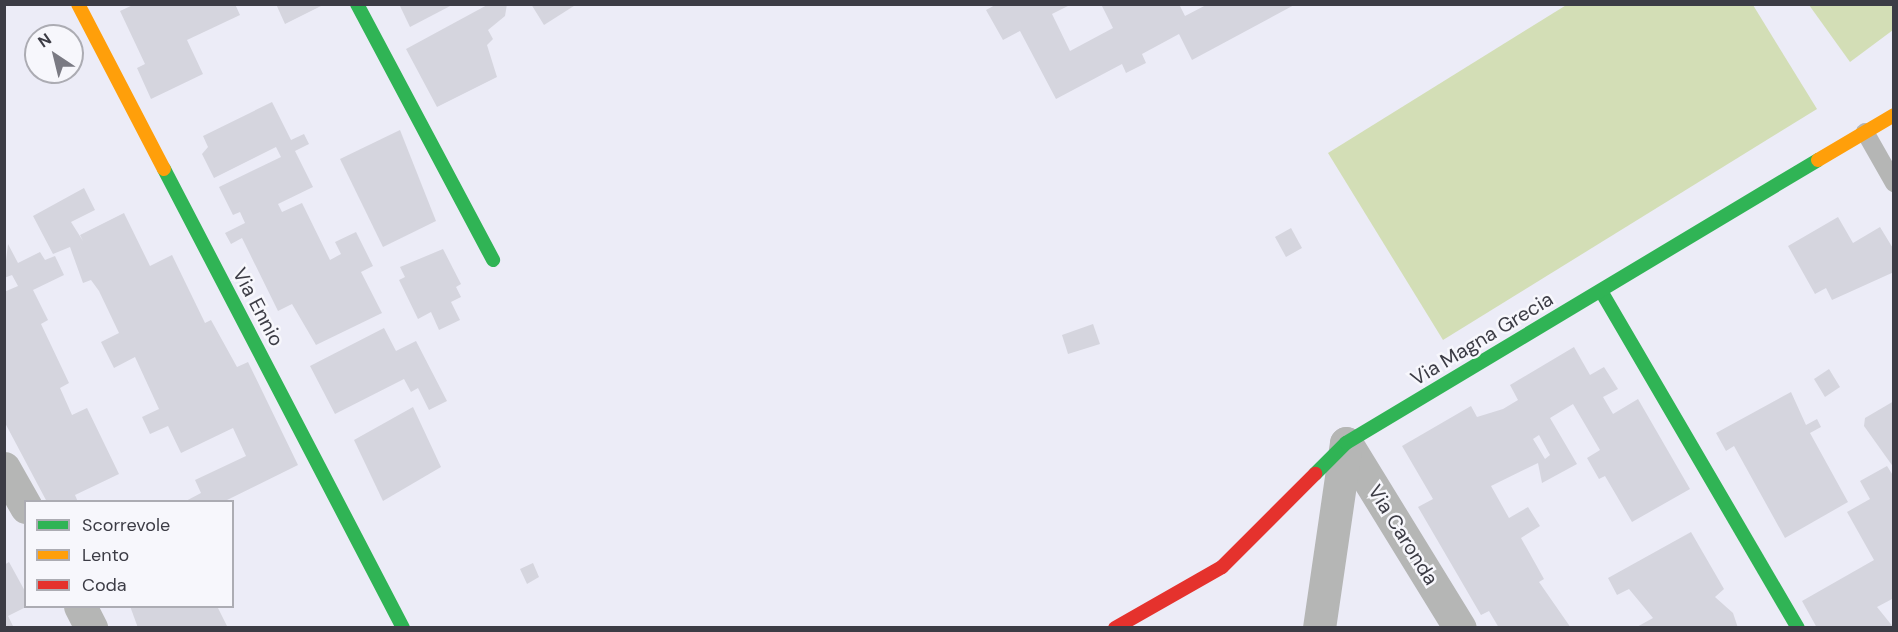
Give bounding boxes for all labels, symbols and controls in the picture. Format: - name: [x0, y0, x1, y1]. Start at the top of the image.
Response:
- north arrow: [24, 24, 84, 84]
- text: N: [34, 29, 55, 52]
- street label: Via Ennio: [227, 264, 289, 350]
- street label: Via Magna Grecia: [1407, 287, 1557, 391]
- street label: Via Caronda: [1363, 481, 1443, 589]
- legend: [24, 500, 234, 608]
- text: Scorrevole: [82, 513, 170, 537]
- text: Lento: [82, 543, 129, 567]
- text: Coda: [82, 573, 127, 597]

